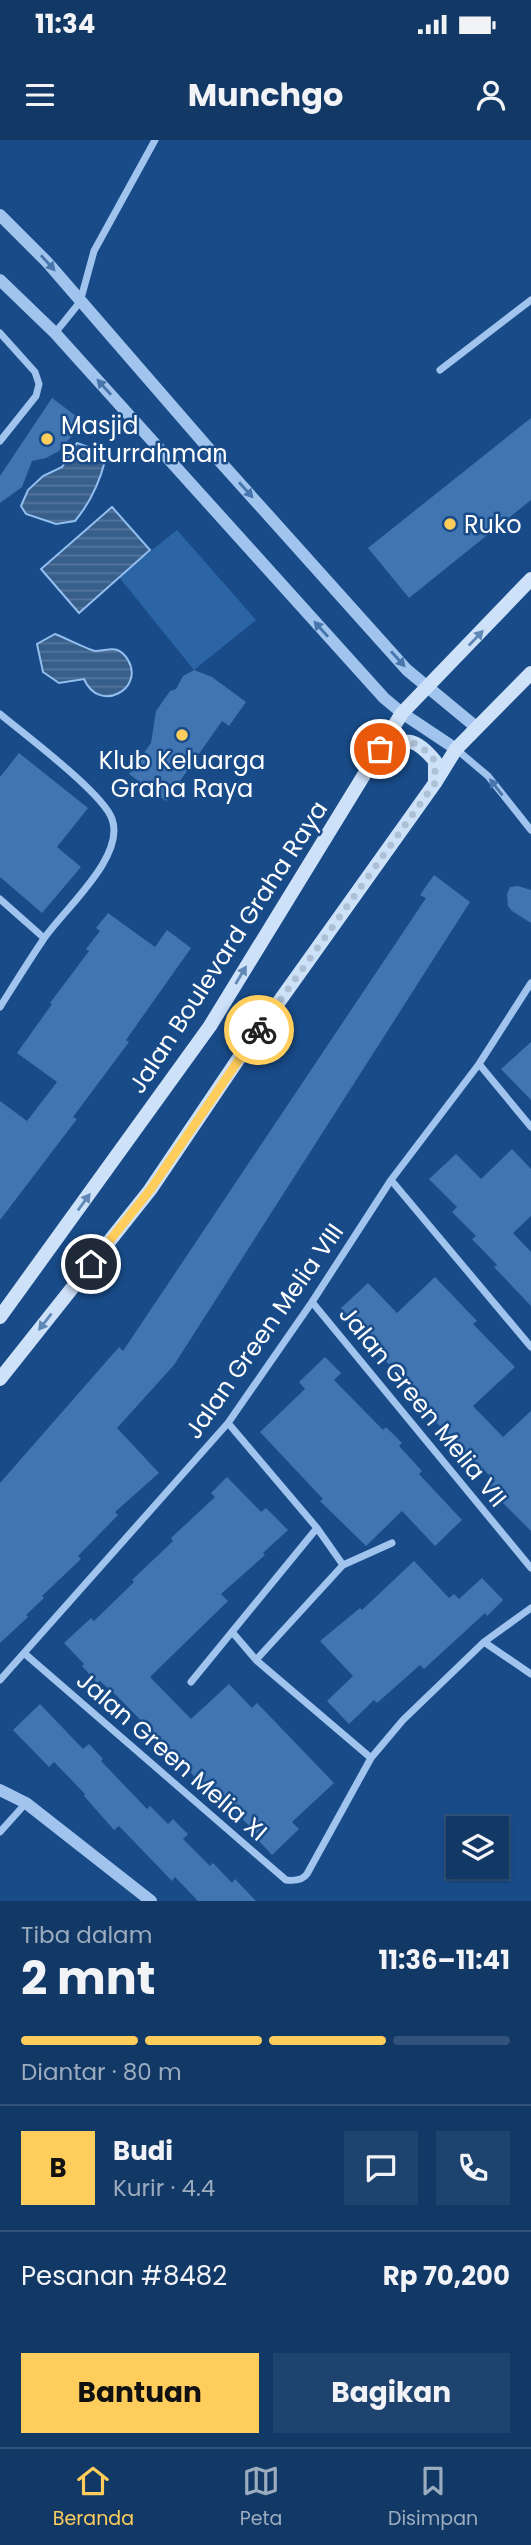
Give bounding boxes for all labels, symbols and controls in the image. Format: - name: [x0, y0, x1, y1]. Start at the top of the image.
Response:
- text: 11:34: [35, 6, 95, 42]
- text: Munchgo: [188, 72, 343, 117]
- icon: menu: [21, 76, 59, 114]
- icon: person: [472, 76, 510, 114]
- one-way arrow: [40, 254, 56, 272]
- one-way arrow: [96, 379, 112, 396]
- place label: Masjid Baiturrahman: [61, 409, 228, 470]
- marker: Masjid Baiturrahman: [39, 431, 55, 447]
- one-way arrow: [238, 481, 254, 499]
- place label: Ruko: [464, 508, 522, 541]
- marker: Ruko: [442, 516, 458, 532]
- one-way arrow: [313, 620, 329, 638]
- one-way arrow: [468, 630, 485, 647]
- one-way arrow: [390, 651, 405, 668]
- pin: [350, 719, 410, 779]
- marker: Klub Keluarga Graha Raya: [174, 727, 190, 743]
- icon: bag: [361, 730, 399, 768]
- place label: Klub Keluarga Graha Raya: [99, 744, 265, 805]
- one-way arrow: [489, 778, 504, 796]
- street label: Jalan Boulevard Graha Raya: [121, 794, 335, 1100]
- one-way arrow: [235, 966, 247, 985]
- courier: [224, 995, 294, 1065]
- icon: bike: [240, 1011, 278, 1049]
- one-way arrow: [77, 1193, 91, 1211]
- street label: Jalan Green Melia VIII: [177, 1217, 351, 1445]
- pin: [61, 1234, 121, 1294]
- icon: home: [72, 1245, 110, 1283]
- street label: Jalan Green Melia VII: [332, 1298, 514, 1514]
- one-way arrow: [39, 1313, 53, 1331]
- street label: Jalan Green Melia XI: [70, 1664, 274, 1848]
- map controls: [446, 1816, 509, 1879]
- button: layers: [446, 1816, 509, 1879]
- text: Tiba dalam: [21, 1919, 152, 1951]
- text: 11:36–11:41: [378, 1942, 510, 1978]
- text: 2 mnt: [21, 1946, 155, 2010]
- text: Diantar · 80 m: [21, 2056, 182, 2088]
- button: chat: [344, 2131, 418, 2205]
- button: phone: [436, 2131, 510, 2205]
- text: Budi: [113, 2133, 173, 2169]
- text: B: [49, 2150, 67, 2186]
- text: Kurir · 4.4: [113, 2172, 215, 2204]
- text: Pesanan #8482: [21, 2258, 227, 2294]
- text: Rp 70,200: [383, 2258, 510, 2294]
- button: Bantuan: [21, 2353, 259, 2433]
- button: Bagikan: [273, 2353, 510, 2433]
- tab: Beranda: [53, 2462, 134, 2533]
- tab: Peta: [240, 2462, 282, 2533]
- tab: Disimpan: [388, 2462, 478, 2533]

